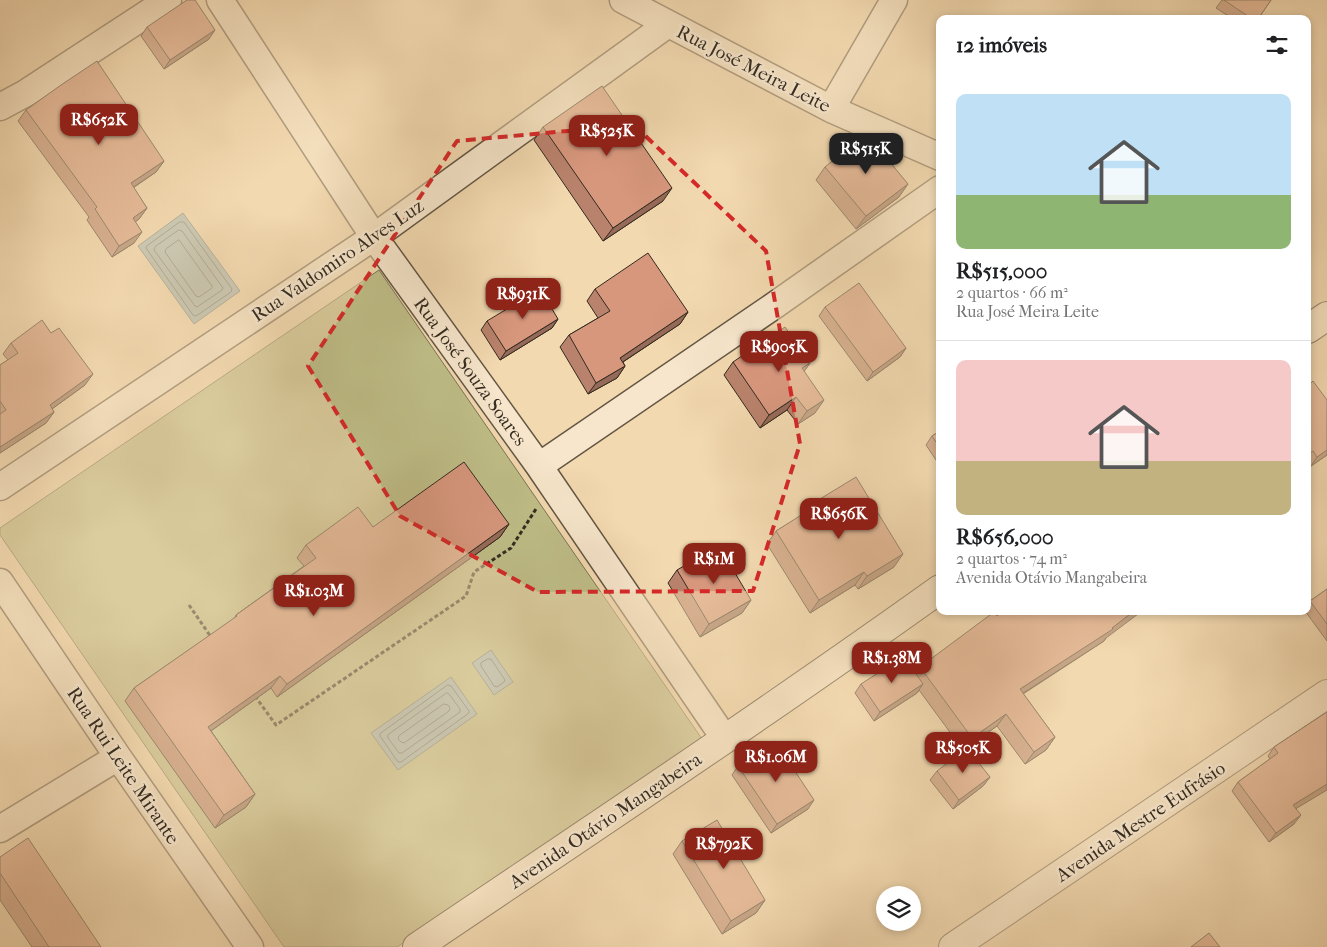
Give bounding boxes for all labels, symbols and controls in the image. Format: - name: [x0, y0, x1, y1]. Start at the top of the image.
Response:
- street label: Rua José Meira Leite: [673, 21, 834, 117]
- icon: filters: [1263, 31, 1291, 59]
- text: 12 imóveis: [956, 33, 1047, 57]
- pin: R$652K: [58, 104, 140, 146]
- text: R$652K: [71, 110, 127, 129]
- pin: R$525K: [566, 114, 648, 157]
- text: R$525K: [580, 121, 634, 140]
- icon: home: [1079, 127, 1169, 217]
- pin: R$515K: [825, 132, 907, 175]
- text: R$515K: [840, 139, 892, 158]
- street label: Rua Valdomiro Alves Luz: [247, 195, 428, 327]
- text: R$515,000: [956, 259, 1047, 283]
- pin: R$931K: [482, 278, 564, 320]
- text: 2 quartos · 66 m²: [956, 283, 1068, 302]
- text: R$931K: [497, 284, 549, 303]
- street label: Rua José Souza Soares: [409, 293, 531, 450]
- text: Rua José Meira Leite: [956, 302, 1099, 321]
- pin: R$905K: [738, 330, 820, 373]
- text: R$905K: [751, 337, 807, 356]
- icon: home: [1079, 392, 1169, 482]
- pin: R$656K: [798, 498, 880, 540]
- text: R$656K: [811, 504, 867, 523]
- text: R$656,000: [956, 525, 1054, 549]
- pin: R$1M: [684, 542, 744, 585]
- text: R$1M: [694, 549, 734, 568]
- text: 2 quartos · 74 m²: [956, 549, 1067, 568]
- text: Avenida Otávio Mangabeira: [956, 568, 1147, 587]
- pin: R$1.03M: [268, 574, 360, 617]
- text: R$1.03M: [284, 581, 344, 600]
- pin: R$1.38M: [846, 642, 938, 684]
- text: R$1.38M: [863, 648, 921, 667]
- street label: Rua Rui Leite Mirante: [62, 683, 184, 848]
- pin: R$505K: [922, 732, 1004, 774]
- text: R$505K: [936, 738, 990, 757]
- pin: R$1.06M: [730, 740, 822, 783]
- text: R$1.06M: [745, 747, 807, 766]
- street label: Avenida Otávio Mangabeira: [504, 748, 706, 894]
- street label: Avenida Mestre Eufrásio: [1051, 757, 1230, 887]
- pin: R$792K: [683, 828, 765, 870]
- text: R$792K: [696, 834, 752, 853]
- map controls: [876, 886, 921, 931]
- button: layers: [876, 886, 921, 931]

